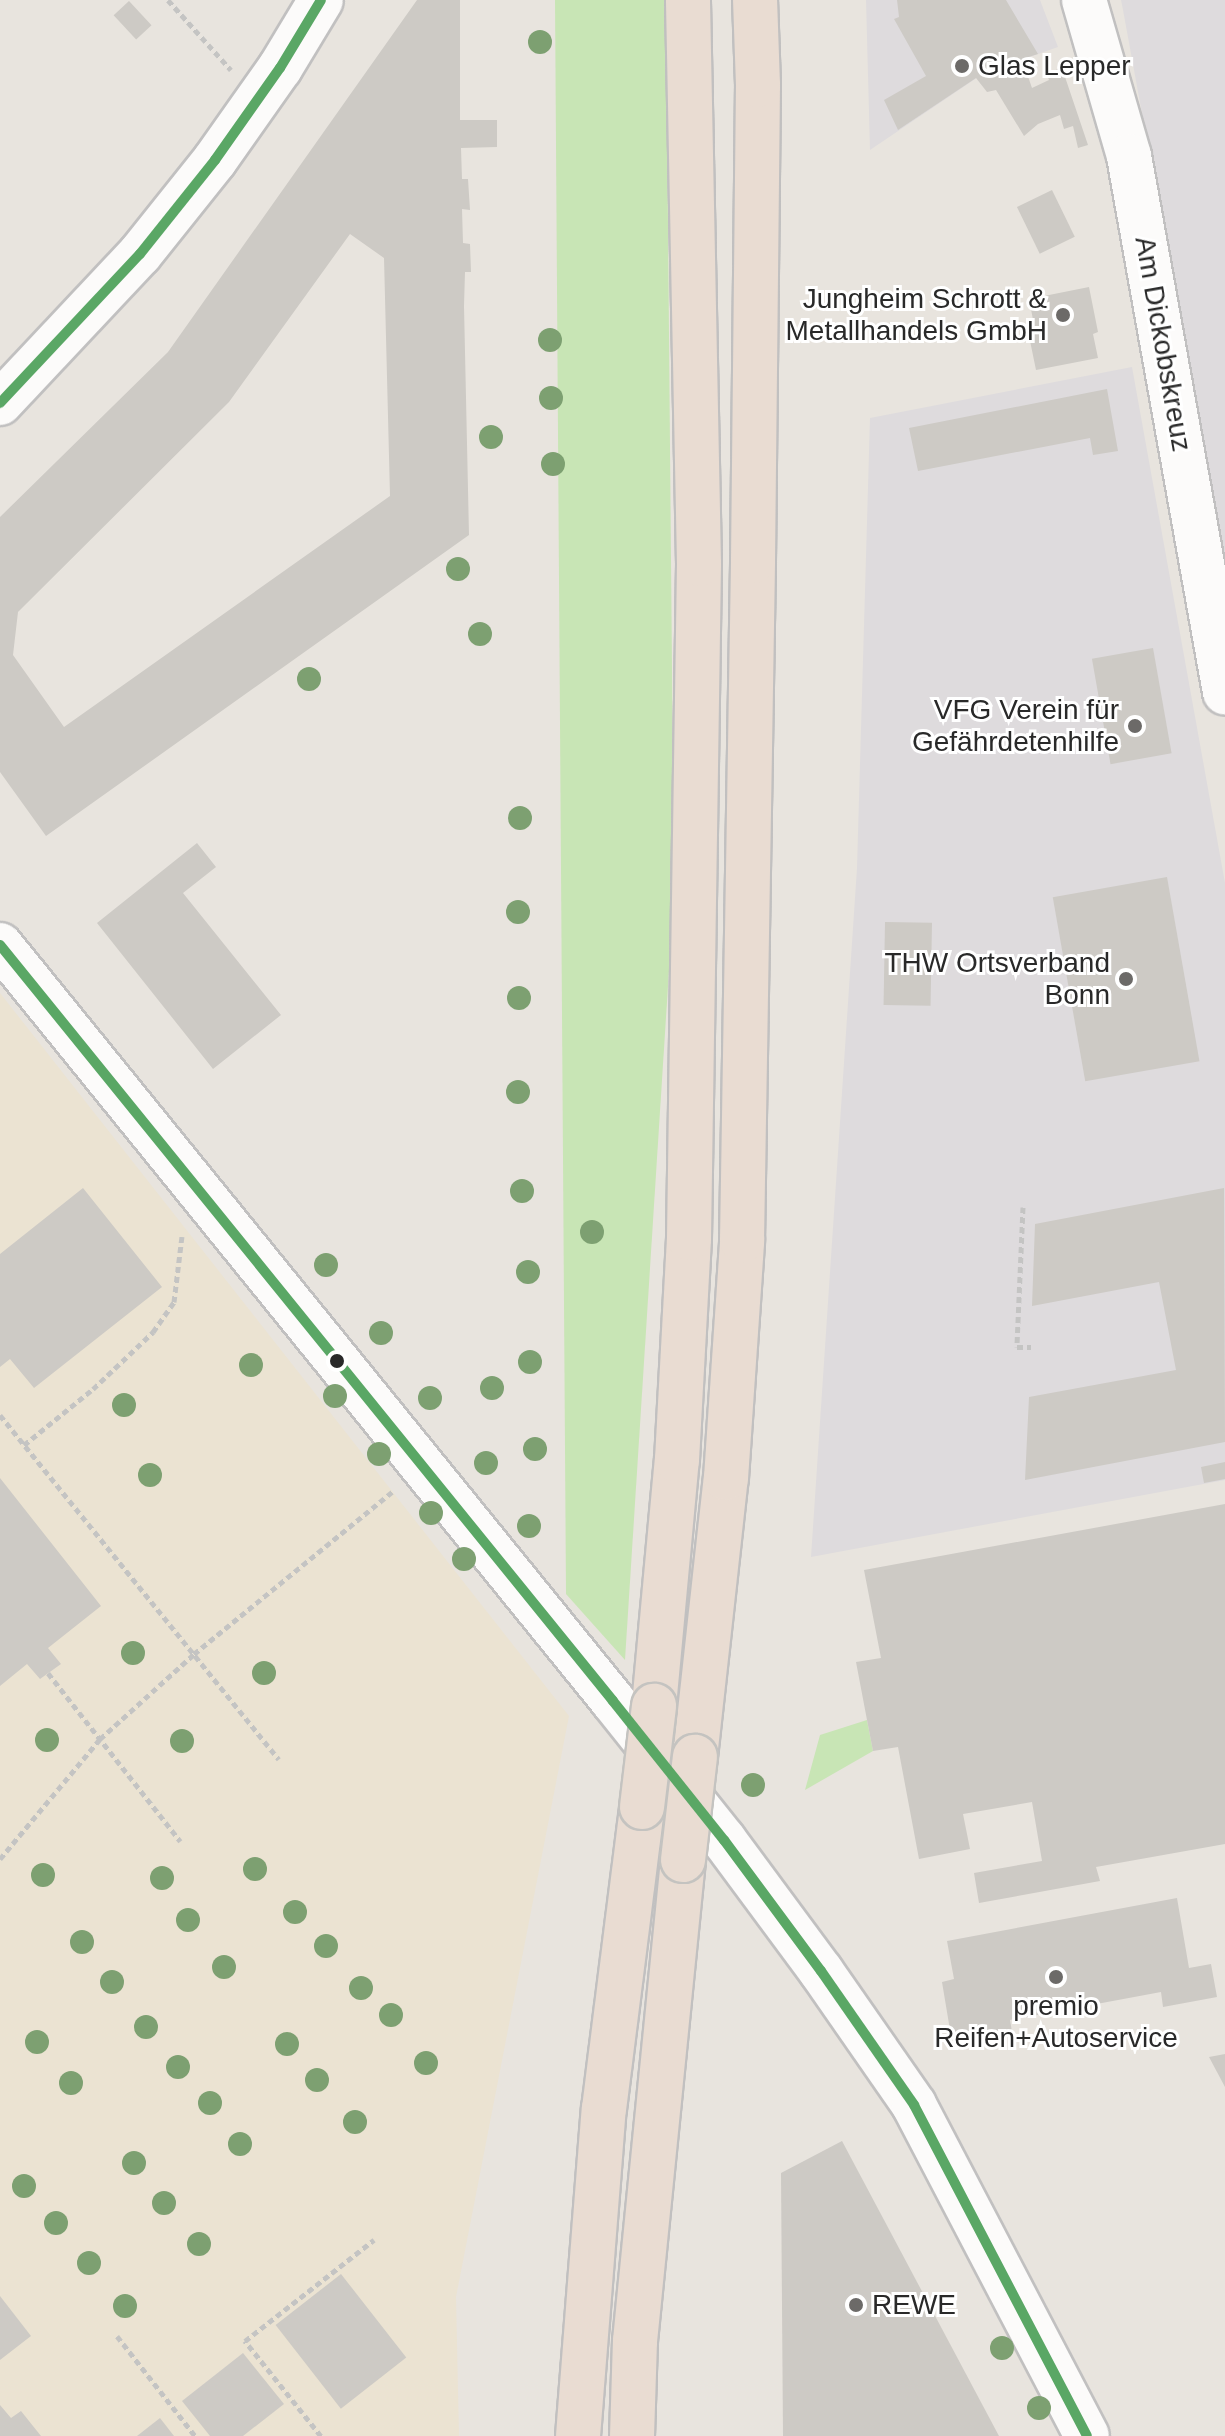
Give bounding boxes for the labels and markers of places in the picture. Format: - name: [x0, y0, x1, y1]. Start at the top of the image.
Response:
- place label: Glas Lepper: [978, 49, 1131, 83]
- marker: Glas Lepper: [953, 57, 971, 75]
- place label: Jungheim Schrott & Metallhandels GmbH: [786, 282, 1047, 348]
- marker: Jungheim Schrott & Metallhandels GmbH: [1054, 306, 1072, 324]
- place label: VFG Verein für Gefährdetenhilfe: [912, 693, 1119, 759]
- marker: VFG Verein für Gefährdetenhilfe: [1126, 717, 1144, 735]
- place label: THW Ortsverband Bonn: [884, 946, 1110, 1012]
- marker: THW Ortsverband Bonn: [1117, 970, 1135, 988]
- unlabelled marker: [329, 1353, 345, 1369]
- marker: premio Reifen+Autoservice: [1047, 1968, 1065, 1986]
- place label: premio Reifen+Autoservice: [934, 1989, 1178, 2055]
- place label: REWE: [872, 2288, 956, 2322]
- marker: REWE: [847, 2296, 865, 2314]

